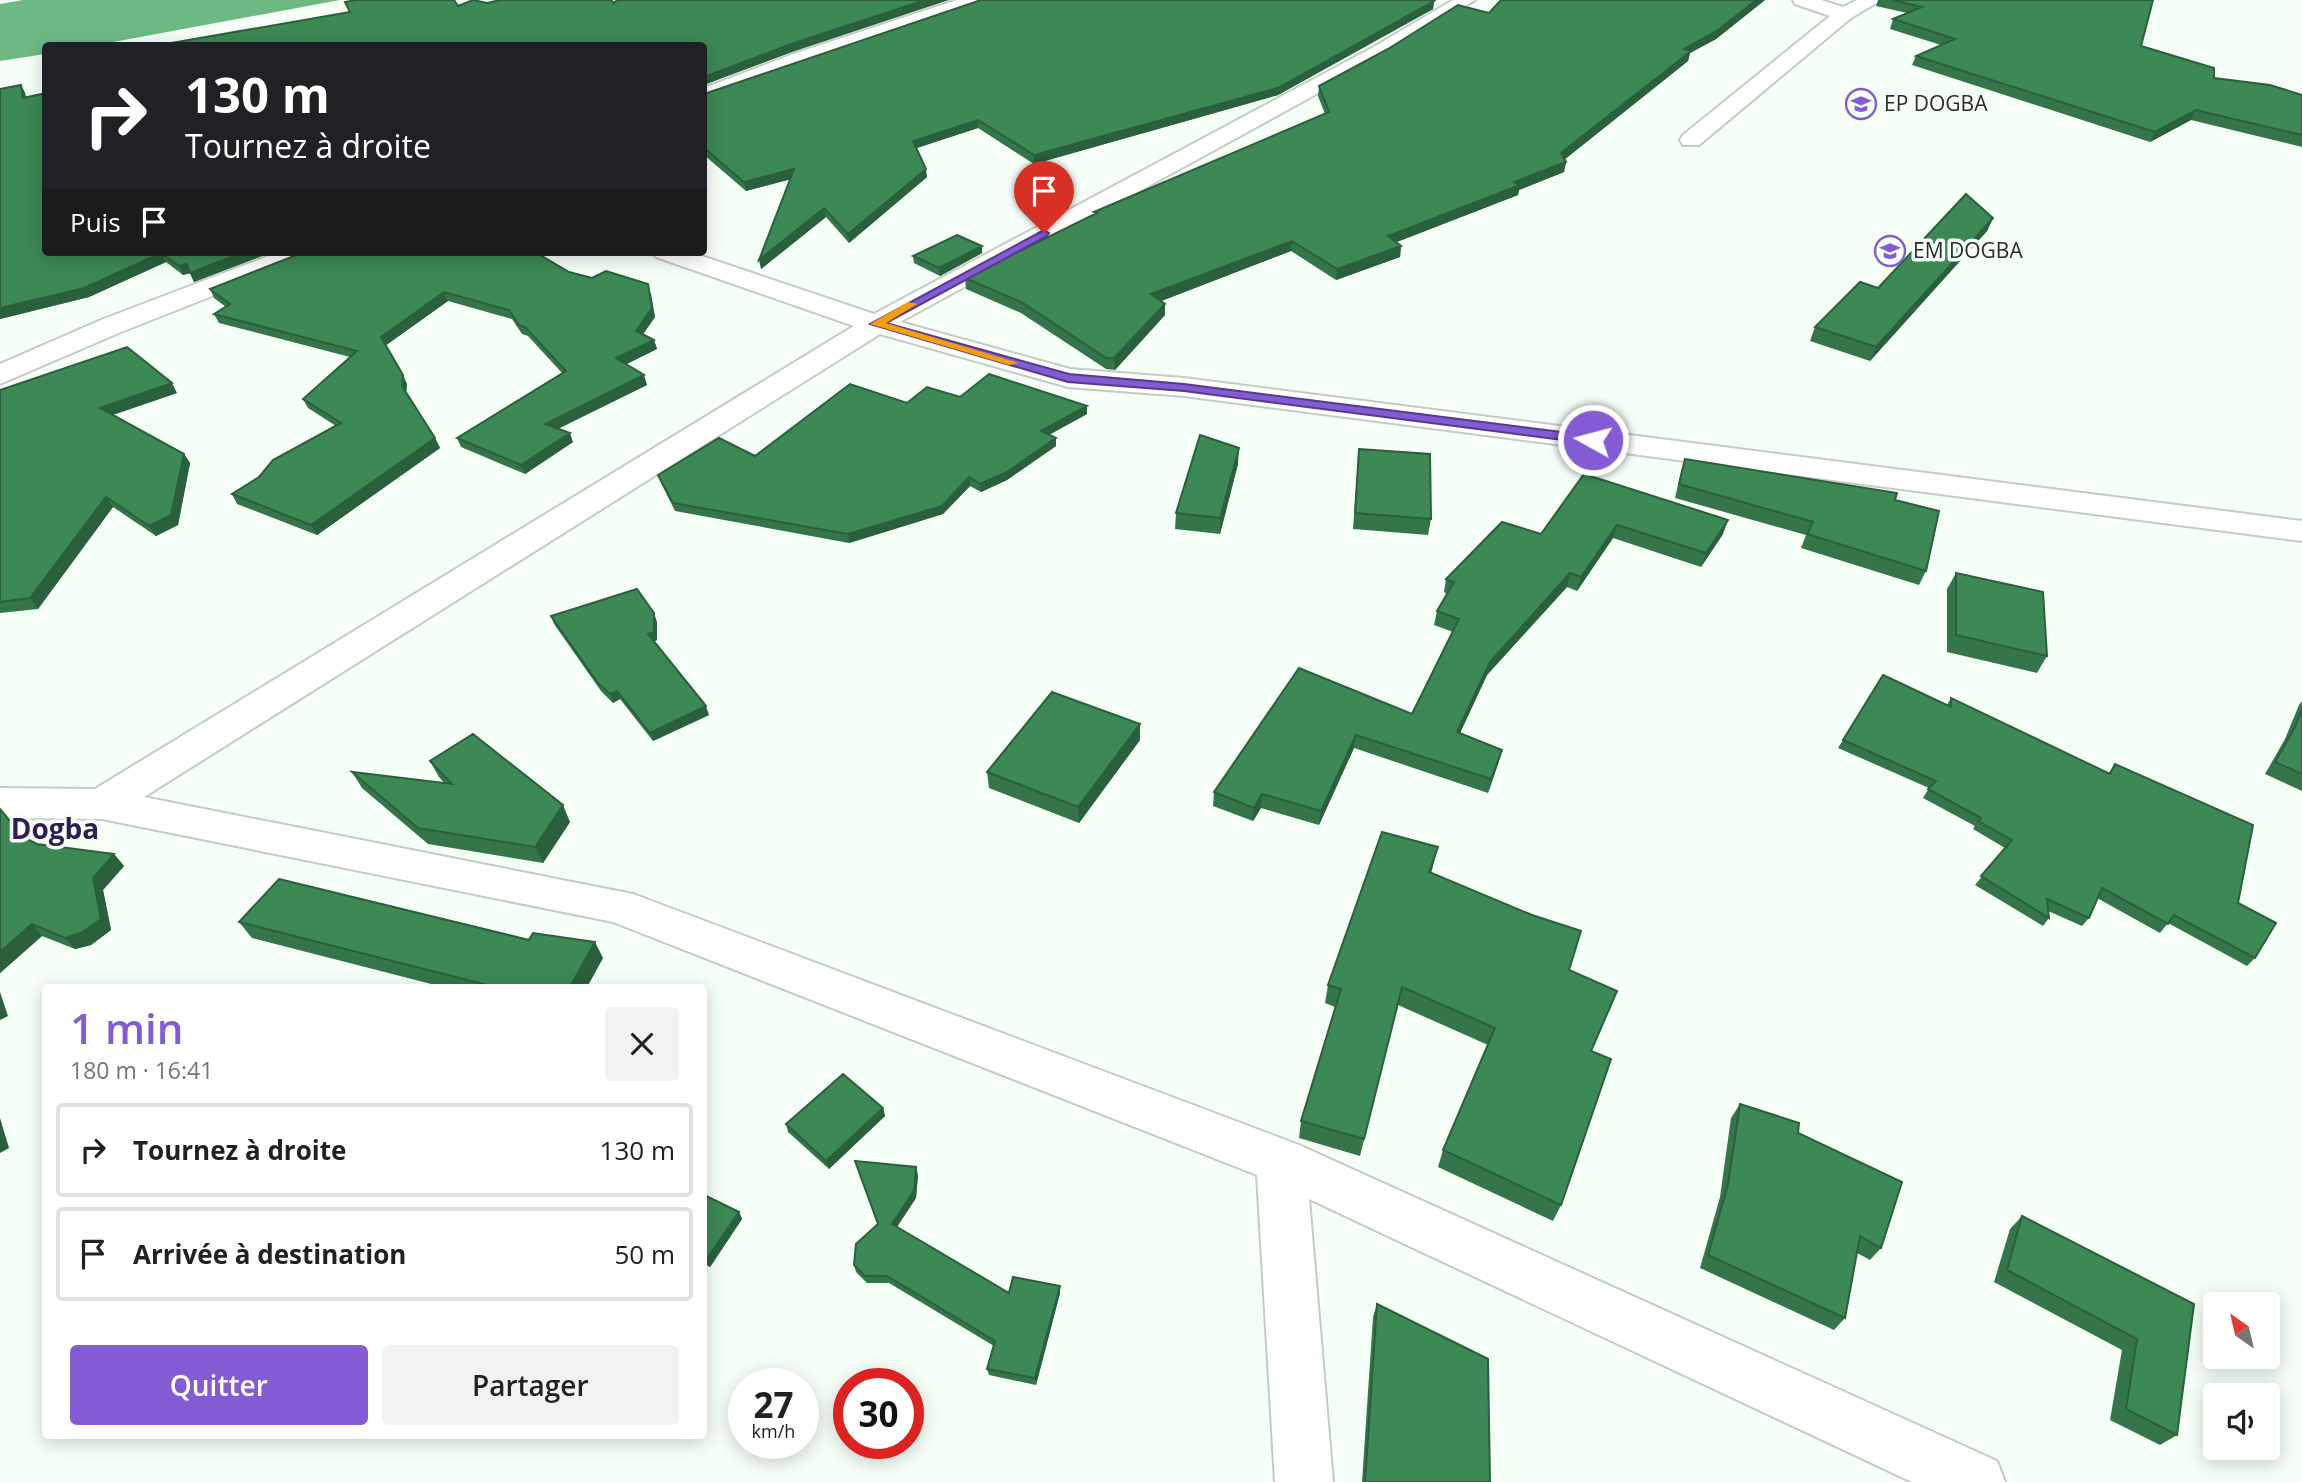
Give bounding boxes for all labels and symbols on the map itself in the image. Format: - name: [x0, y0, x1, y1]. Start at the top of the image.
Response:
- school or university icon: EP DOGBA: [1844, 87, 1878, 121]
- place label: EP DOGBA: [1884, 89, 1988, 117]
- pin: [1014, 161, 1074, 233]
- school or university icon: EM DOGBA: [1873, 234, 1907, 268]
- place label: EM DOGBA: [1913, 236, 2023, 264]
- position arrow: [1556, 403, 1630, 477]
- district label: Dogba: [11, 809, 99, 847]
- north arrow: [2203, 1292, 2280, 1368]
- speed limit sign: 30: [833, 1368, 924, 1459]

